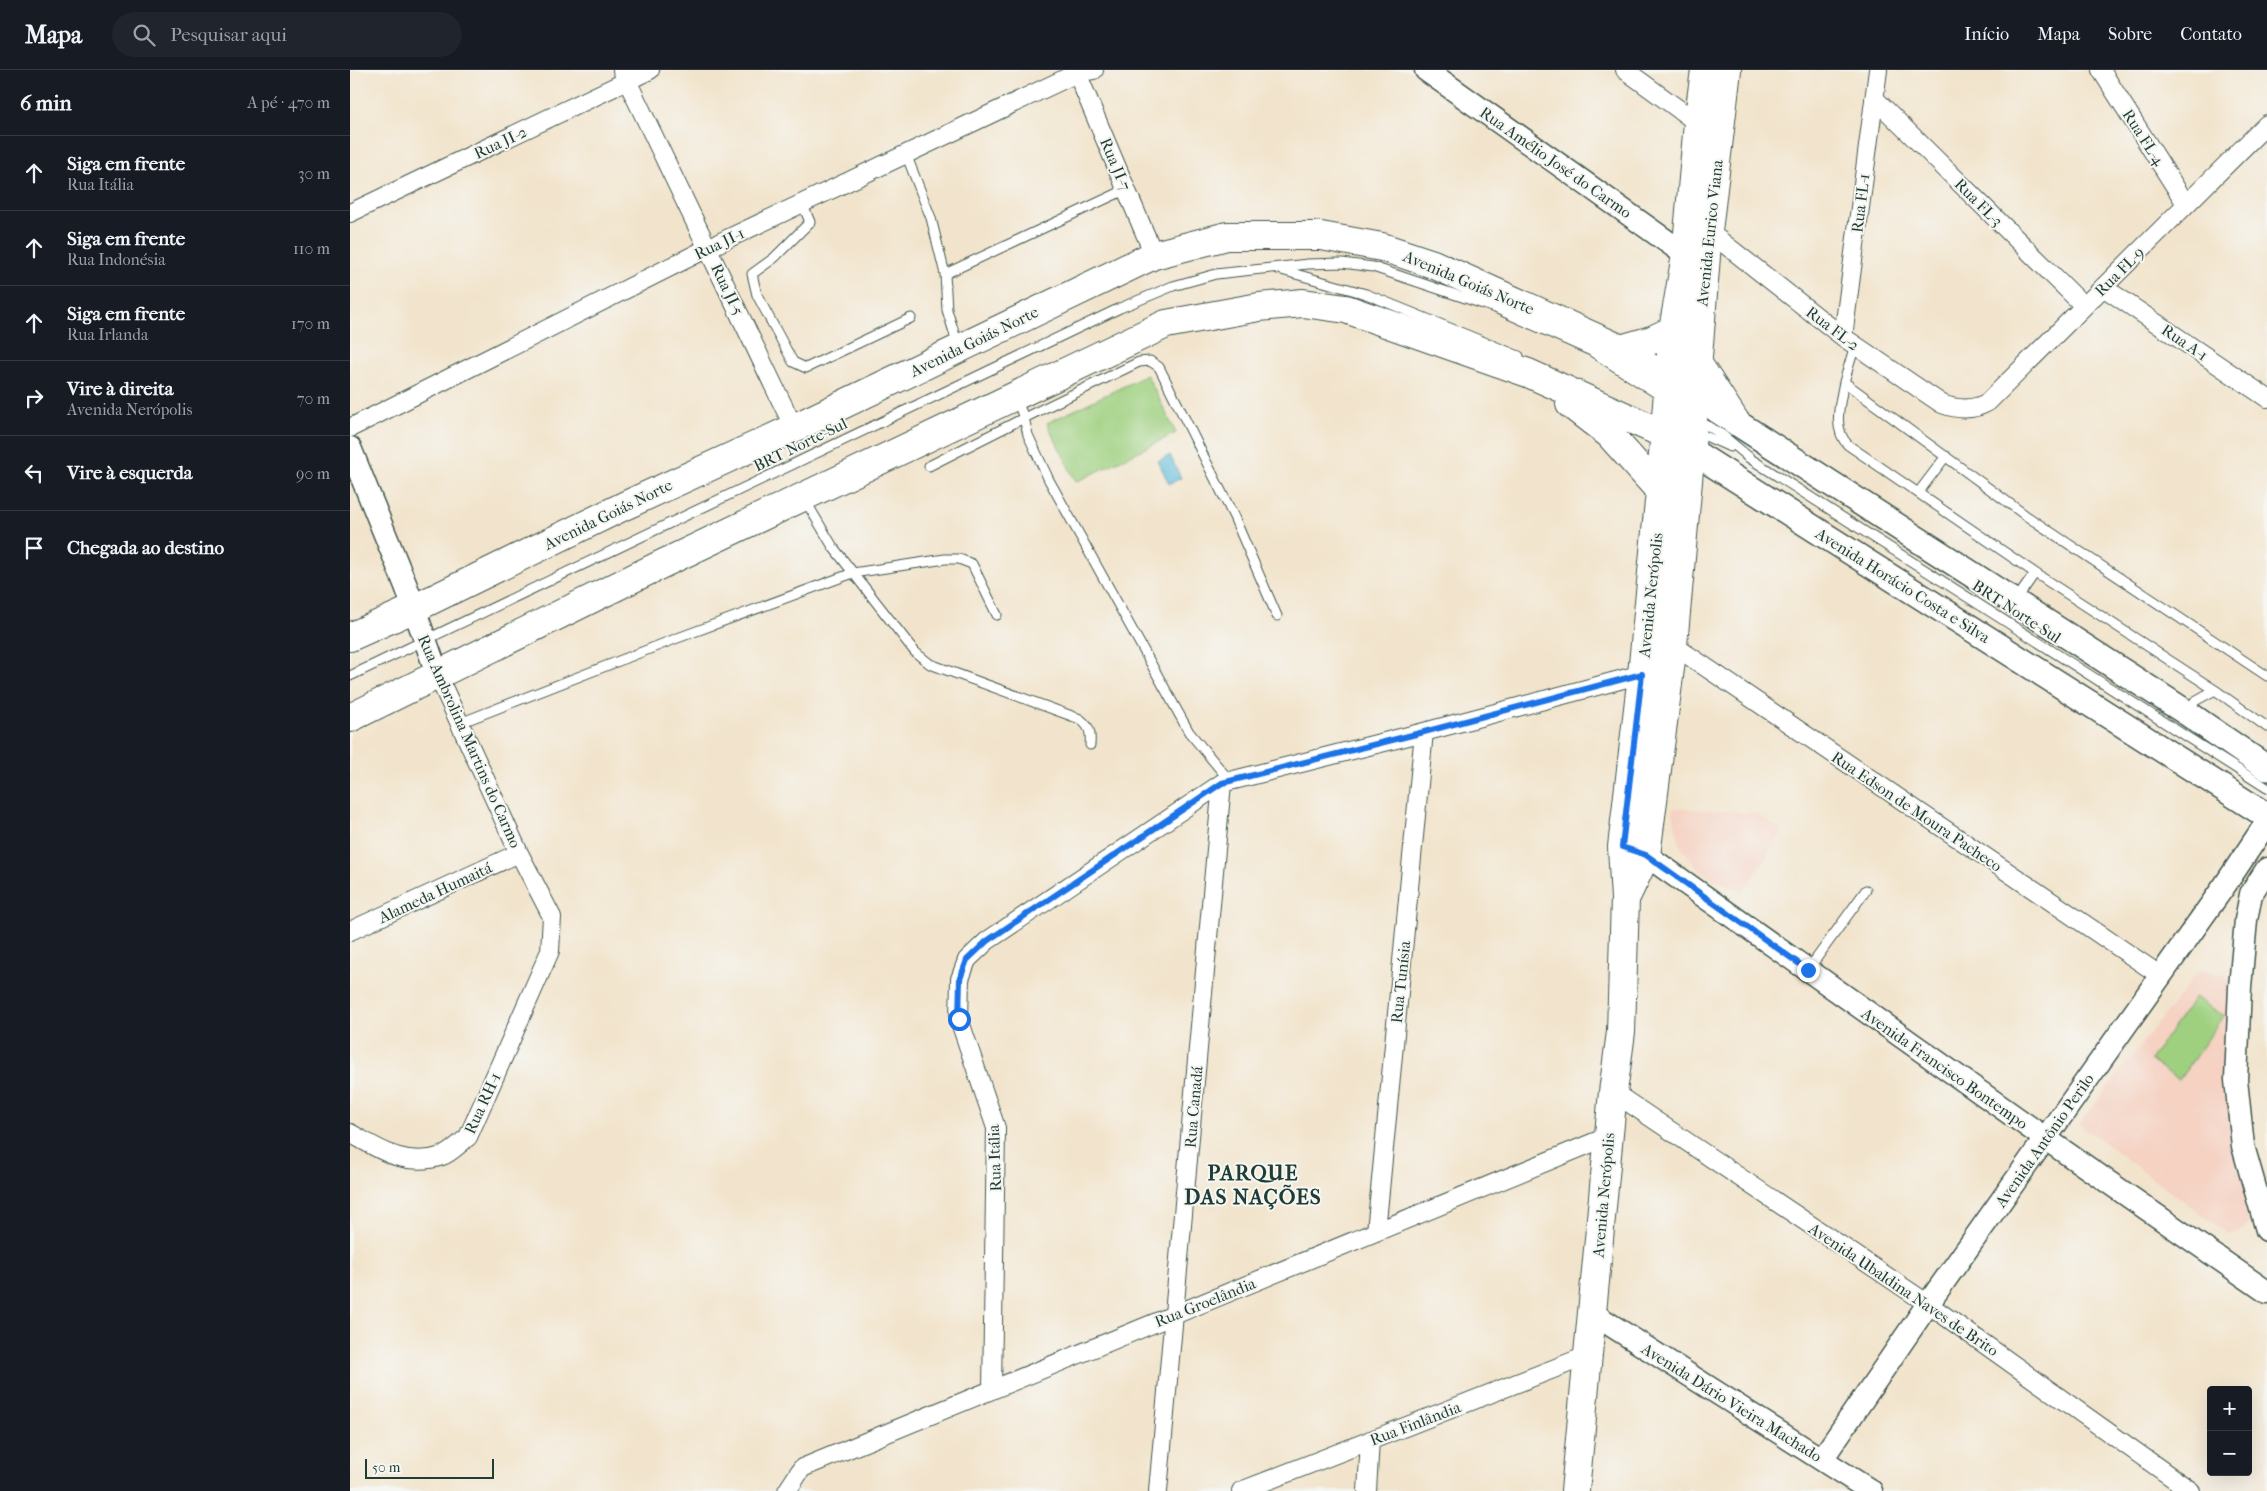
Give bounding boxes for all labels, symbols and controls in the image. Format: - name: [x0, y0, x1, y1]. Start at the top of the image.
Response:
- search box: [112, 12, 462, 57]
- text: Mapa: [25, 21, 82, 49]
- icon: search: [130, 21, 158, 49]
- text: Pesquisar aqui: [170, 24, 287, 46]
- text: Início: [1964, 24, 2009, 45]
- text: Mapa: [2037, 24, 2080, 45]
- text: Sobre: [2108, 24, 2152, 45]
- text: Contato: [2180, 24, 2242, 45]
- text: 6 min: [20, 91, 72, 115]
- text: A pé · 470 m: [247, 93, 330, 112]
- street label: Rua Amélio José do Carmo: [1476, 103, 1635, 222]
- street label: Rua FL-4: [2118, 106, 2169, 169]
- street label: Rua JI-2: [471, 122, 530, 163]
- street label: Rua JI-7: [1096, 135, 1135, 194]
- text: Siga em frente: [67, 153, 185, 175]
- street label: Avenida Eurico Viana: [1692, 158, 1727, 308]
- icon: ahead: [20, 159, 48, 187]
- text: 30 m: [298, 164, 330, 183]
- street label: Rua FL-1: [1847, 172, 1874, 234]
- street label: Rua FL-3: [1951, 174, 2007, 230]
- text: Rua Itália: [67, 175, 134, 194]
- street label: Rua JI-1: [691, 223, 747, 264]
- text: Siga em frente: [67, 228, 185, 250]
- icon: ahead: [20, 234, 48, 262]
- text: 110 m: [293, 239, 330, 258]
- street label: Rua FL-9: [2091, 243, 2148, 300]
- street label: Avenida Goiás Norte: [1400, 246, 1537, 319]
- text: Rua Indonésia: [67, 250, 166, 269]
- street label: Rua JI-5: [707, 261, 748, 318]
- street label: Avenida Goiás Norte: [906, 302, 1041, 381]
- street label: Rua FL-2: [1802, 302, 1863, 355]
- text: Siga em frente: [67, 303, 185, 325]
- icon: ahead: [20, 309, 48, 337]
- text: 170 m: [291, 314, 330, 333]
- street label: Rua A-1: [2158, 320, 2211, 365]
- text: Rua Irlanda: [67, 325, 148, 344]
- text: Vire à direita: [67, 378, 174, 400]
- icon: right: [20, 384, 48, 412]
- text: 70 m: [297, 389, 330, 408]
- text: Avenida Nerópolis: [67, 400, 192, 419]
- street label: BRT Norte-Sul: [750, 413, 851, 475]
- icon: left: [20, 459, 48, 487]
- text: Vire à esquerda: [67, 462, 193, 484]
- text: 90 m: [296, 464, 330, 483]
- street label: Avenida Goiás Norte: [540, 475, 675, 554]
- street label: Avenida Horácio Costa e Silva: [1811, 523, 1994, 647]
- street label: Avenida Nerópolis: [1634, 532, 1667, 659]
- icon: arrive: [20, 534, 48, 562]
- text: Chegada ao destino: [67, 537, 224, 559]
- street label: BRT Norte-Sul: [1969, 576, 2065, 647]
- street label: Rua Ambrolina Martins do Carmo: [414, 632, 525, 851]
- street label: Rua Edson de Moura Pacheco: [1828, 747, 2006, 876]
- street label: Alameda Humaitá: [375, 858, 495, 927]
- street label: Rua Tunísia: [1387, 939, 1414, 1024]
- route end: [1797, 959, 1820, 982]
- street label: Avenida Francisco Bontempo: [1857, 1003, 2032, 1133]
- route start: [948, 1008, 971, 1031]
- street label: Rua Canadá: [1180, 1065, 1207, 1149]
- street label: Rua RH-1: [460, 1070, 505, 1137]
- street label: Avenida Antônio Perilo: [1990, 1070, 2098, 1212]
- street label: Rua Itália: [984, 1124, 1005, 1192]
- street label: Avenida Nerópolis: [1588, 1132, 1618, 1259]
- district label: PARQUE DAS NAÇÕES: [1184, 1161, 1322, 1210]
- street label: Avenida Ubaldina Naves de Brito: [1804, 1218, 2002, 1360]
- street label: Rua Groelândia: [1152, 1273, 1259, 1331]
- street label: Avenida Dário Vieira Machado: [1637, 1338, 1825, 1466]
- map controls: [2207, 1386, 2252, 1476]
- button: +: [2207, 1386, 2252, 1431]
- street label: Rua Finlândia: [1367, 1397, 1464, 1449]
- button: −: [2207, 1431, 2252, 1476]
- scale bar: [365, 1456, 494, 1479]
- text: 50 m: [372, 1459, 400, 1476]

